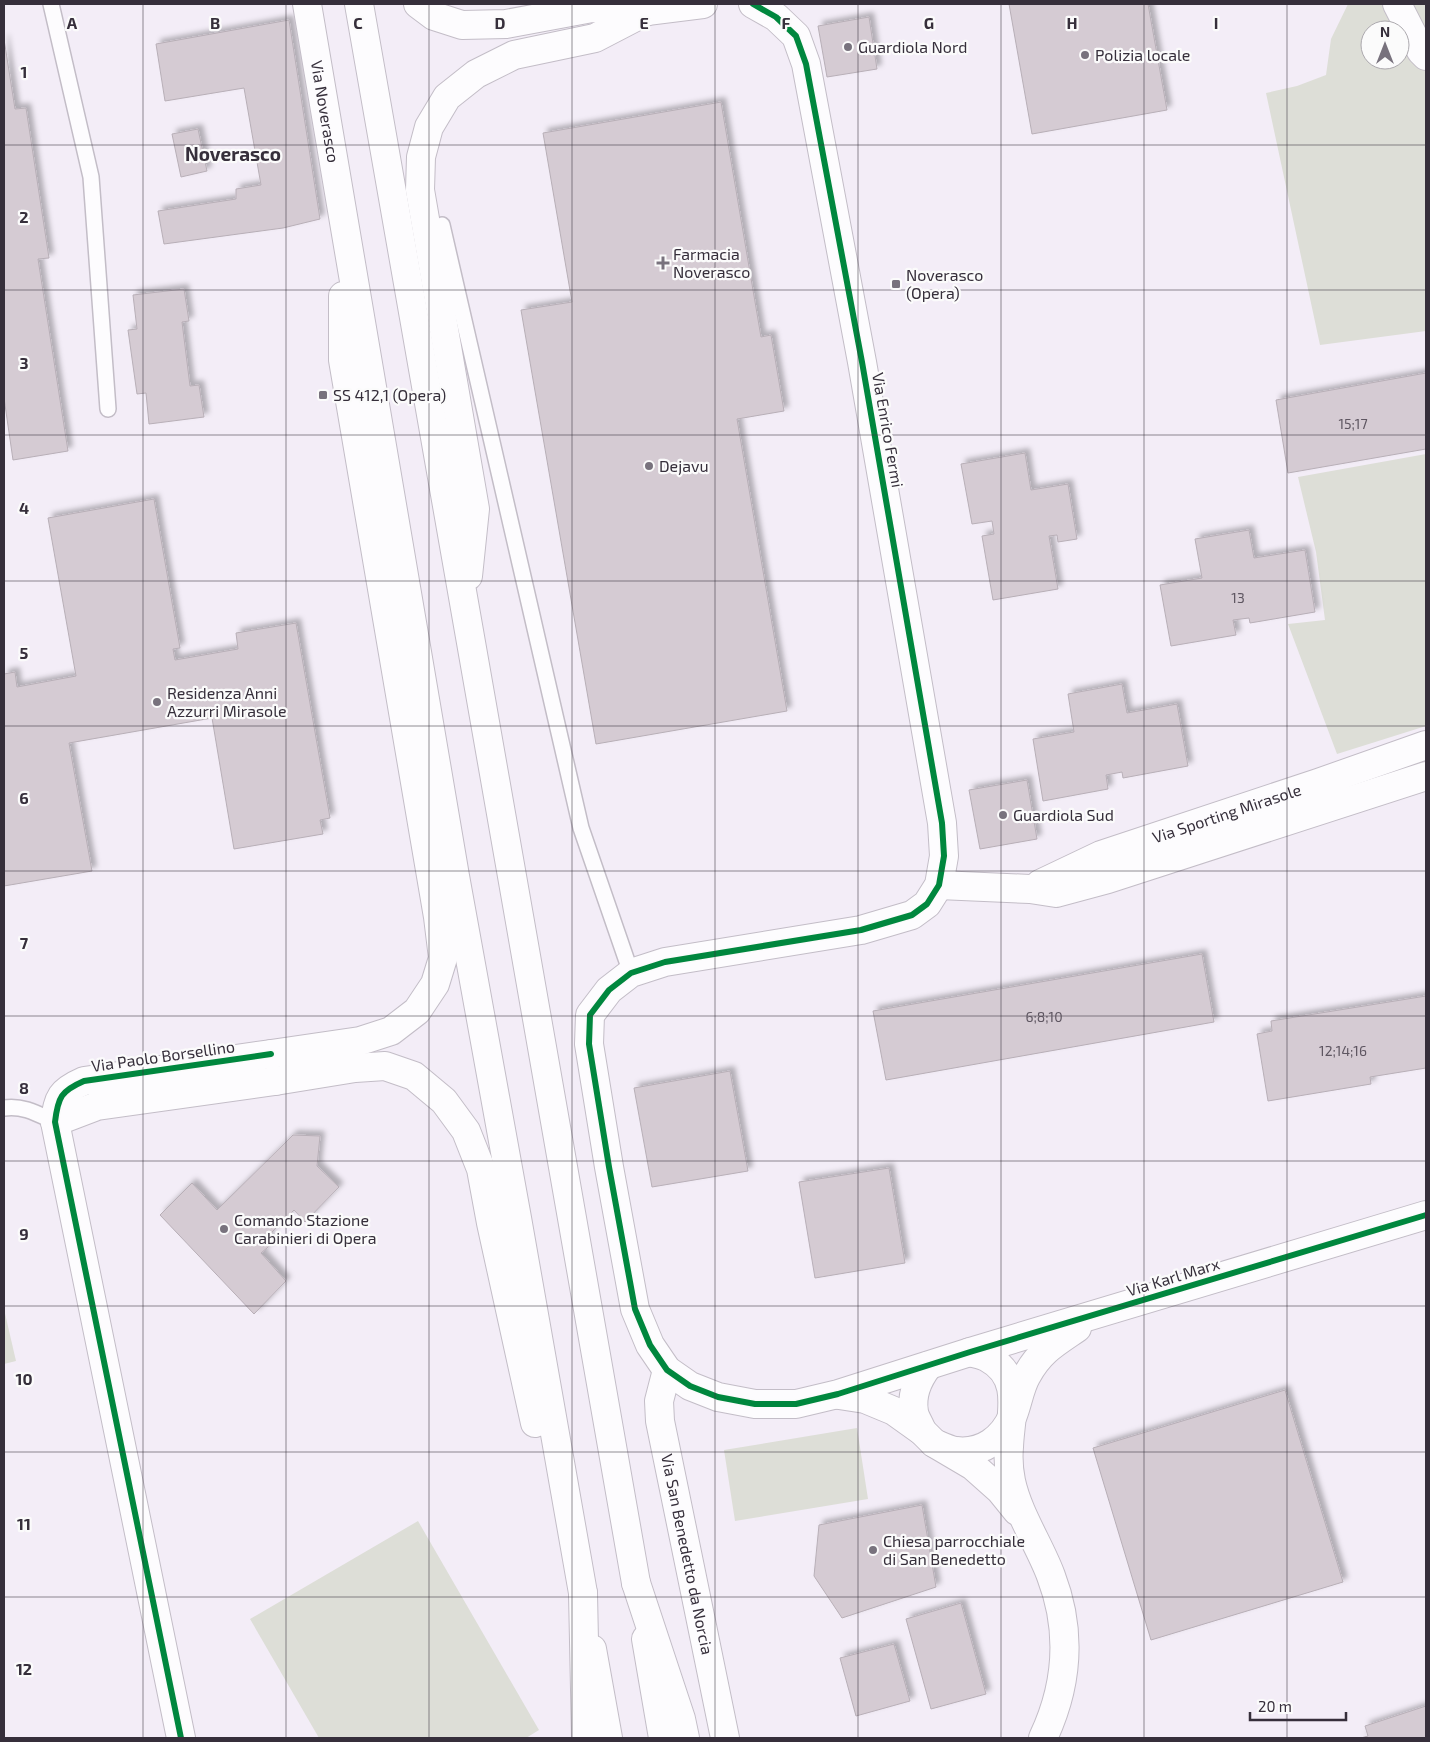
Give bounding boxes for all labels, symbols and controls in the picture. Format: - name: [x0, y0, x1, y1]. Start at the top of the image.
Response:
- text: A: [67, 13, 78, 32]
- text: B: [210, 13, 220, 32]
- text: C: [353, 13, 363, 32]
- text: D: [495, 13, 506, 32]
- text: E: [639, 13, 649, 32]
- text: F: [782, 13, 791, 32]
- text: G: [924, 13, 934, 32]
- text: H: [1066, 13, 1078, 32]
- text: I: [1214, 13, 1218, 32]
- north arrow: [1360, 20, 1410, 70]
- text: N: [1380, 23, 1390, 40]
- place label: Guardiola Nord: [858, 37, 967, 56]
- marker: Guardiola Nord: [842, 41, 854, 53]
- place label: Polizia locale: [1095, 45, 1190, 64]
- marker: Polizia locale: [1079, 49, 1091, 61]
- street label: Via Noverasco: [308, 59, 344, 164]
- text: 1: [21, 62, 27, 81]
- district label: Noverasco: [185, 142, 281, 165]
- text: 2: [19, 207, 29, 226]
- place label: Farmacia Noverasco: [673, 244, 750, 281]
- marker: Farmacia Noverasco: [657, 257, 669, 269]
- place label: Noverasco (Opera): [906, 265, 983, 302]
- marker: Noverasco (Opera): [890, 278, 902, 290]
- text: 3: [19, 353, 29, 372]
- street label: Via Enrico Fermi: [869, 371, 908, 489]
- place label: SS 412,1 (Opera): [333, 385, 446, 404]
- marker: SS 412,1 (Opera): [317, 389, 329, 401]
- house number: 15;17: [1338, 415, 1368, 432]
- place label: Dejavu: [659, 456, 709, 476]
- marker: Dejavu: [643, 460, 655, 472]
- text: 4: [19, 498, 29, 517]
- house number: 13: [1231, 589, 1245, 606]
- text: 5: [20, 643, 29, 662]
- place label: Residenza Anni Azzurri Mirasole: [167, 683, 287, 720]
- marker: Residenza Anni Azzurri Mirasole: [151, 696, 163, 708]
- street label: Via Sporting Mirasole: [1150, 779, 1303, 846]
- text: 6: [19, 788, 29, 807]
- place label: Guardiola Sud: [1013, 805, 1114, 824]
- marker: Guardiola Sud: [997, 809, 1009, 821]
- text: 7: [20, 933, 29, 952]
- house number: 6;8;10: [1025, 1008, 1063, 1025]
- street label: Via Paolo Borsellino: [90, 1036, 236, 1075]
- house number: 12;14;16: [1319, 1042, 1367, 1059]
- text: 8: [19, 1078, 29, 1097]
- place label: Comando Stazione Carabinieri di Opera: [234, 1210, 376, 1247]
- marker: Comando Stazione Carabinieri di Opera: [218, 1223, 230, 1235]
- text: 9: [19, 1224, 29, 1243]
- street label: Via Karl Marx: [1124, 1253, 1222, 1300]
- text: 10: [15, 1369, 33, 1388]
- street label: Via San Benedetto da Norcia: [658, 1452, 718, 1656]
- text: 11: [17, 1514, 31, 1533]
- place label: Chiesa parrocchiale di San Benedetto: [883, 1531, 1025, 1568]
- marker: Chiesa parrocchiale di San Benedetto: [867, 1544, 879, 1556]
- text: 12: [16, 1659, 32, 1678]
- scale bar: [1250, 1690, 1346, 1722]
- text: 20 m: [1258, 1697, 1292, 1715]

